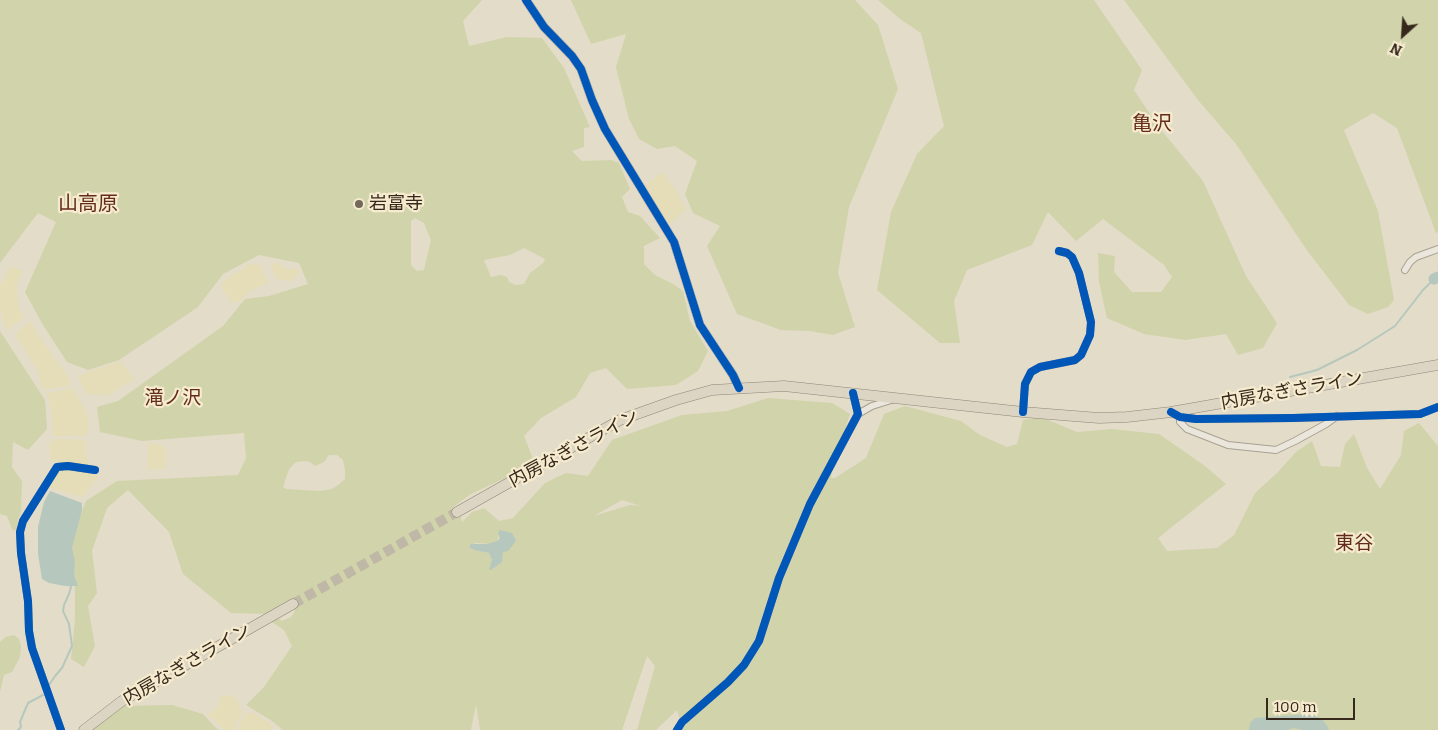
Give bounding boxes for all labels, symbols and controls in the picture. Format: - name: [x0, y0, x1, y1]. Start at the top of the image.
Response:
- north arrow: [1378, 10, 1428, 60]
- text: N: [1388, 39, 1405, 59]
- district label: 亀沢: [1132, 112, 1172, 136]
- district label: 山高原: [58, 192, 118, 216]
- place label: 岩富寺: [369, 193, 423, 215]
- marker: 岩富寺: [353, 198, 365, 210]
- street label: 内房なぎさライン: [1219, 368, 1365, 414]
- district label: 滝ノ沢: [145, 388, 201, 410]
- street label: 内房なぎさライン: [505, 406, 643, 492]
- district label: 東谷: [1335, 533, 1373, 555]
- street label: 内房なぎさライン: [119, 620, 255, 710]
- scale bar: [1268, 688, 1357, 720]
- text: 100 m: [1274, 698, 1317, 716]

